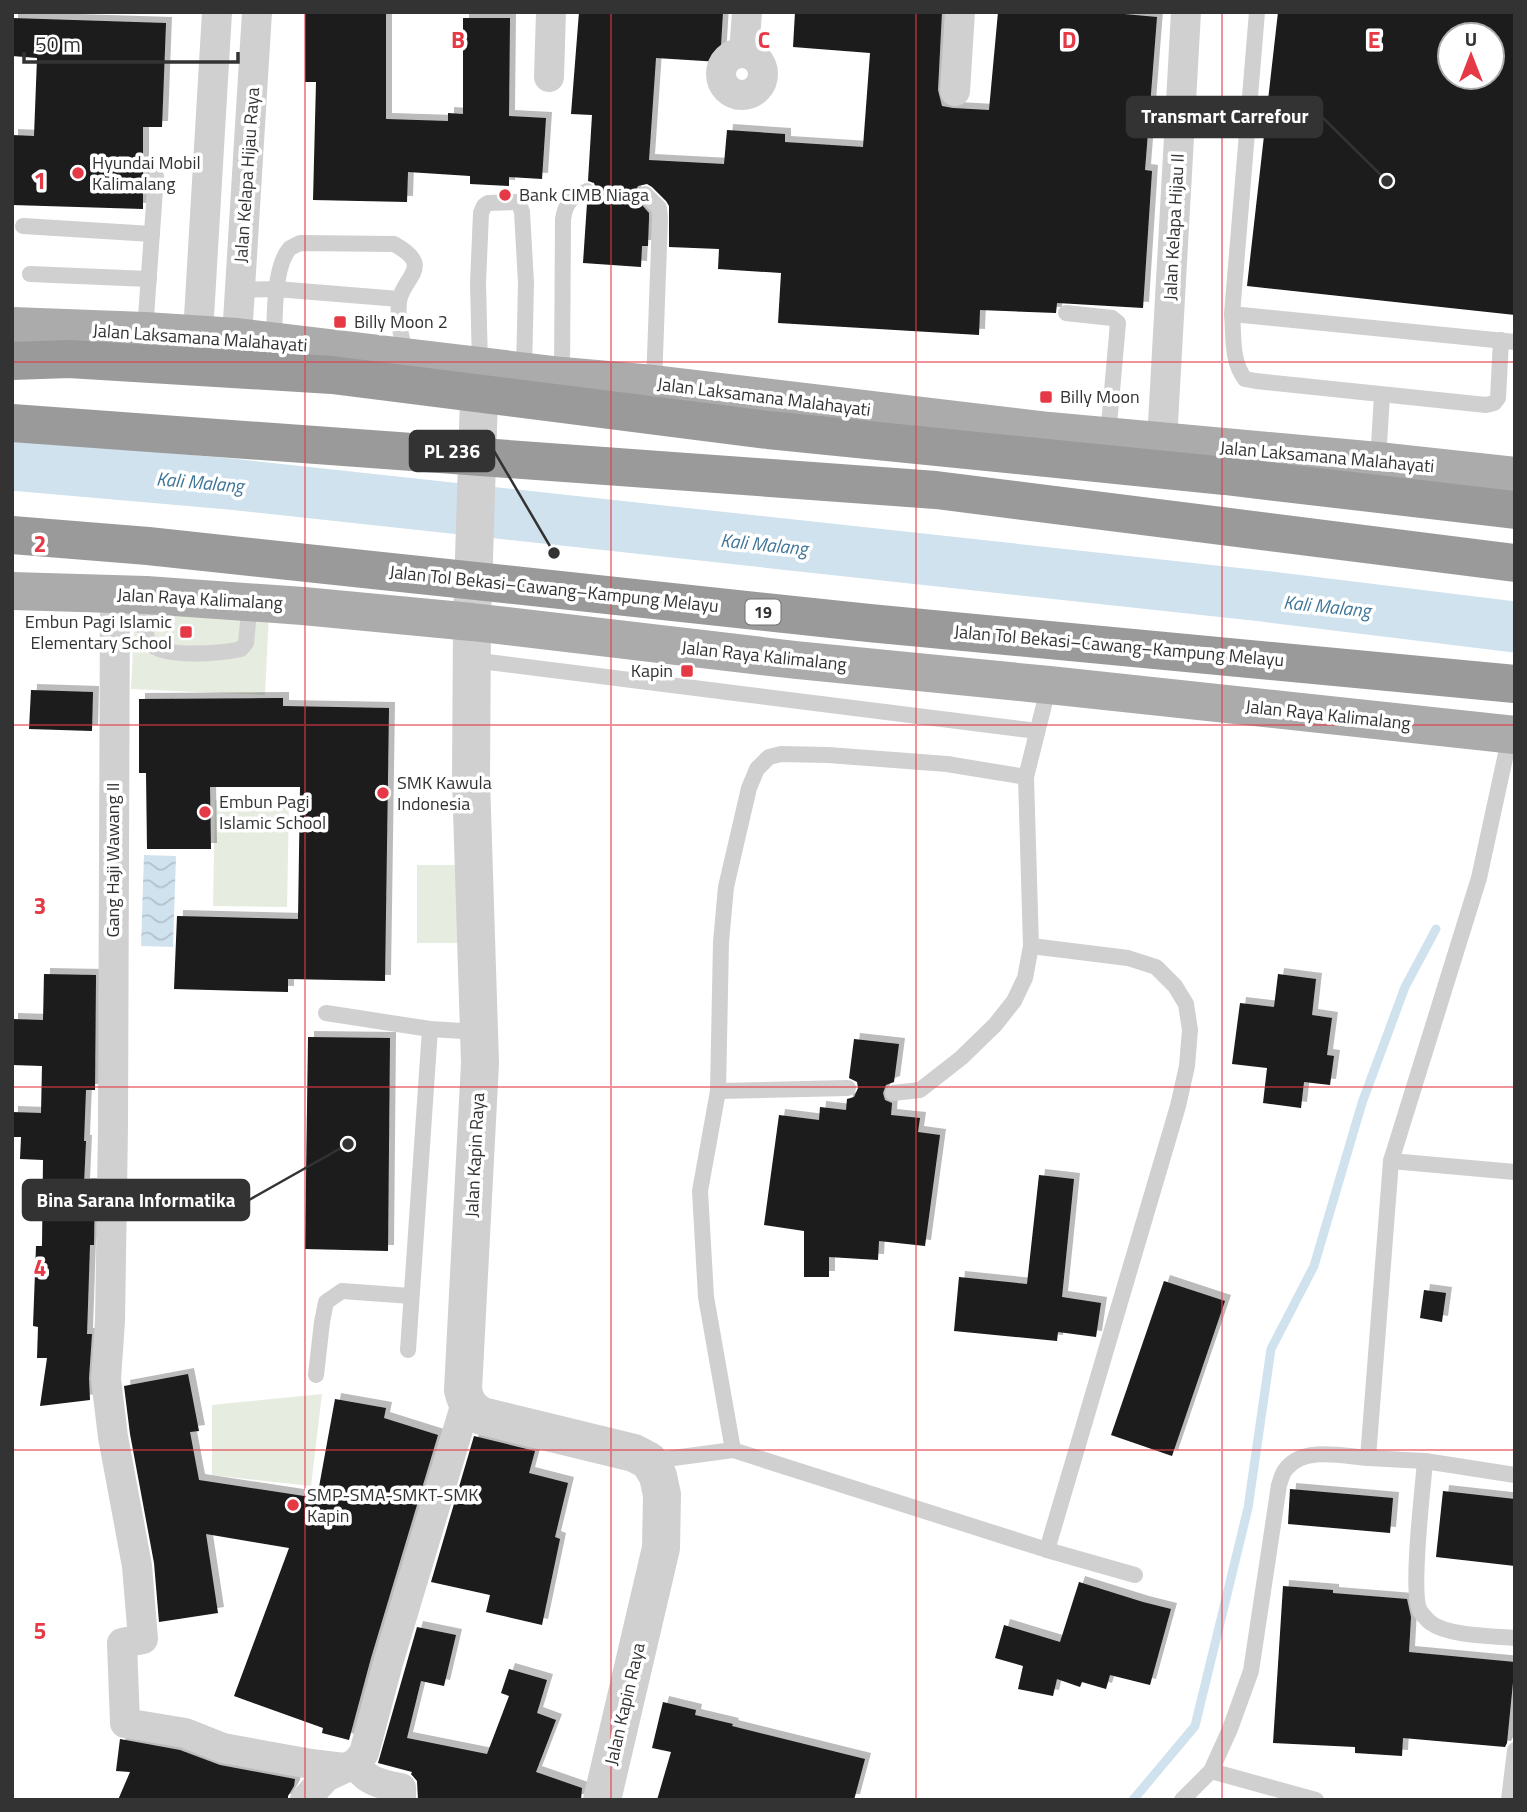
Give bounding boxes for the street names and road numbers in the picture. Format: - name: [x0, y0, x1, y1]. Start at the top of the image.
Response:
- street label: Jalan Kelapa Hijau Raya: [227, 86, 266, 264]
- street label: Jalan Kelapa Hijau II: [1156, 153, 1191, 301]
- street label: Jalan Laksamana Malahayati: [92, 317, 308, 358]
- street label: Jalan Laksamana Malahayati: [656, 370, 872, 423]
- street label: Jalan Laksamana Malahayati: [1219, 434, 1435, 479]
- street label: Jalan Tol Bekasi–Cawang–Kampung Melayu: [388, 558, 720, 619]
- street label: Jalan Raya Kalimalang: [116, 581, 284, 616]
- road number: 19: [746, 600, 780, 624]
- street label: Jalan Tol Bekasi–Cawang–Kampung Melayu: [953, 618, 1285, 673]
- street label: Jalan Raya Kalimalang: [680, 633, 848, 678]
- street label: Jalan Raya Kalimalang: [1244, 692, 1412, 737]
- street label: Gang Haji Wawang II: [99, 782, 126, 938]
- street label: Jalan Kapin Raya: [458, 1092, 491, 1218]
- street label: Jalan Kapin Raya: [597, 1640, 652, 1768]

